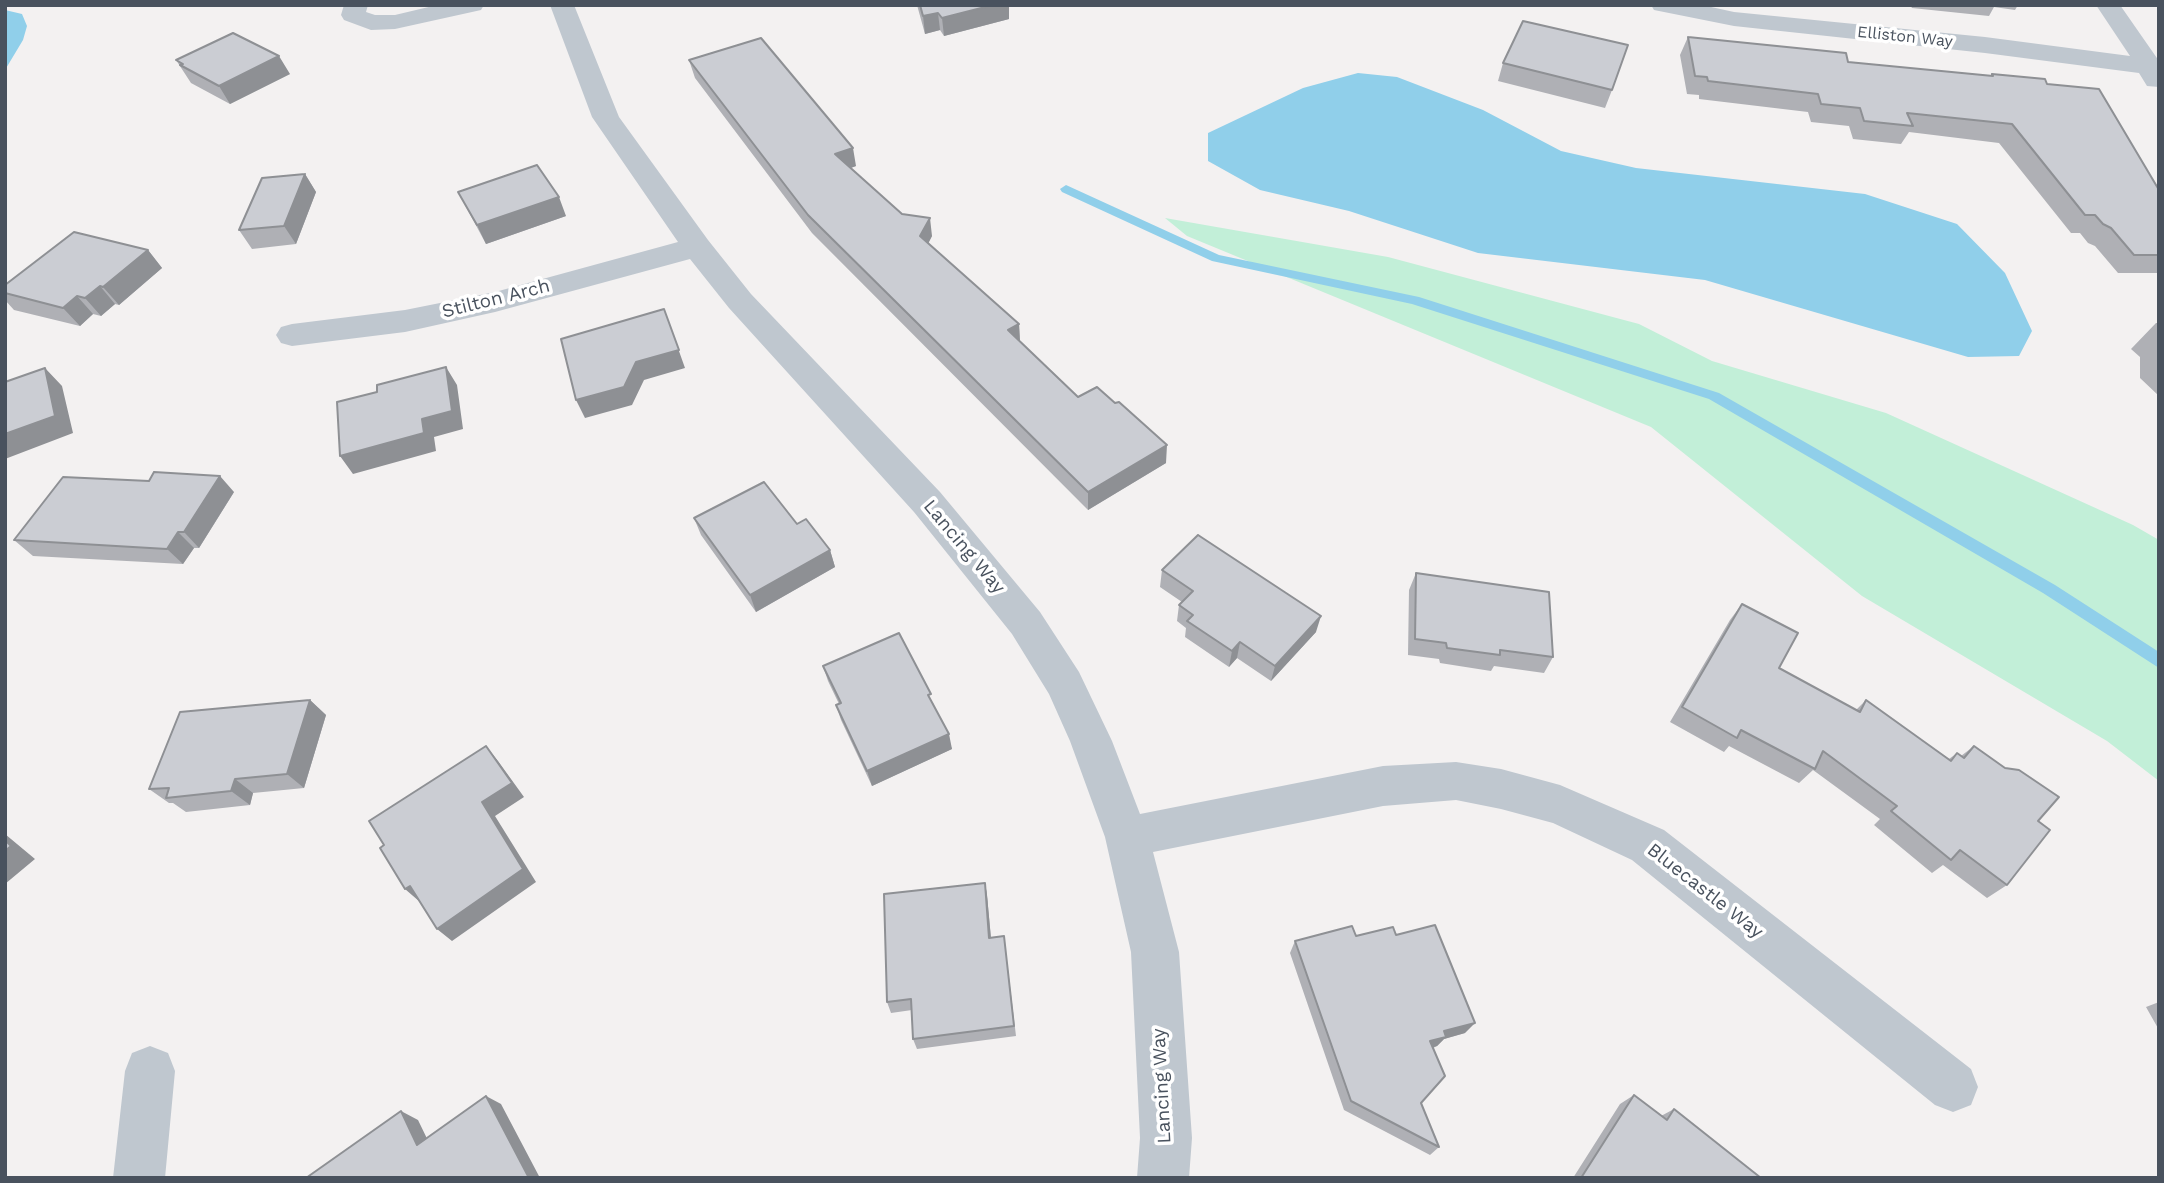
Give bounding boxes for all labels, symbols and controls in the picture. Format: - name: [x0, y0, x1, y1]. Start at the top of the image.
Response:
- street label: Elliston Way: [1856, 22, 1954, 52]
- street label: Stilton Arch: [440, 275, 552, 323]
- street label: Lancing Way: [918, 495, 1010, 599]
- street label: Bluecastle Way: [1642, 839, 1768, 943]
- street label: Lancing Way: [1148, 1028, 1176, 1144]

